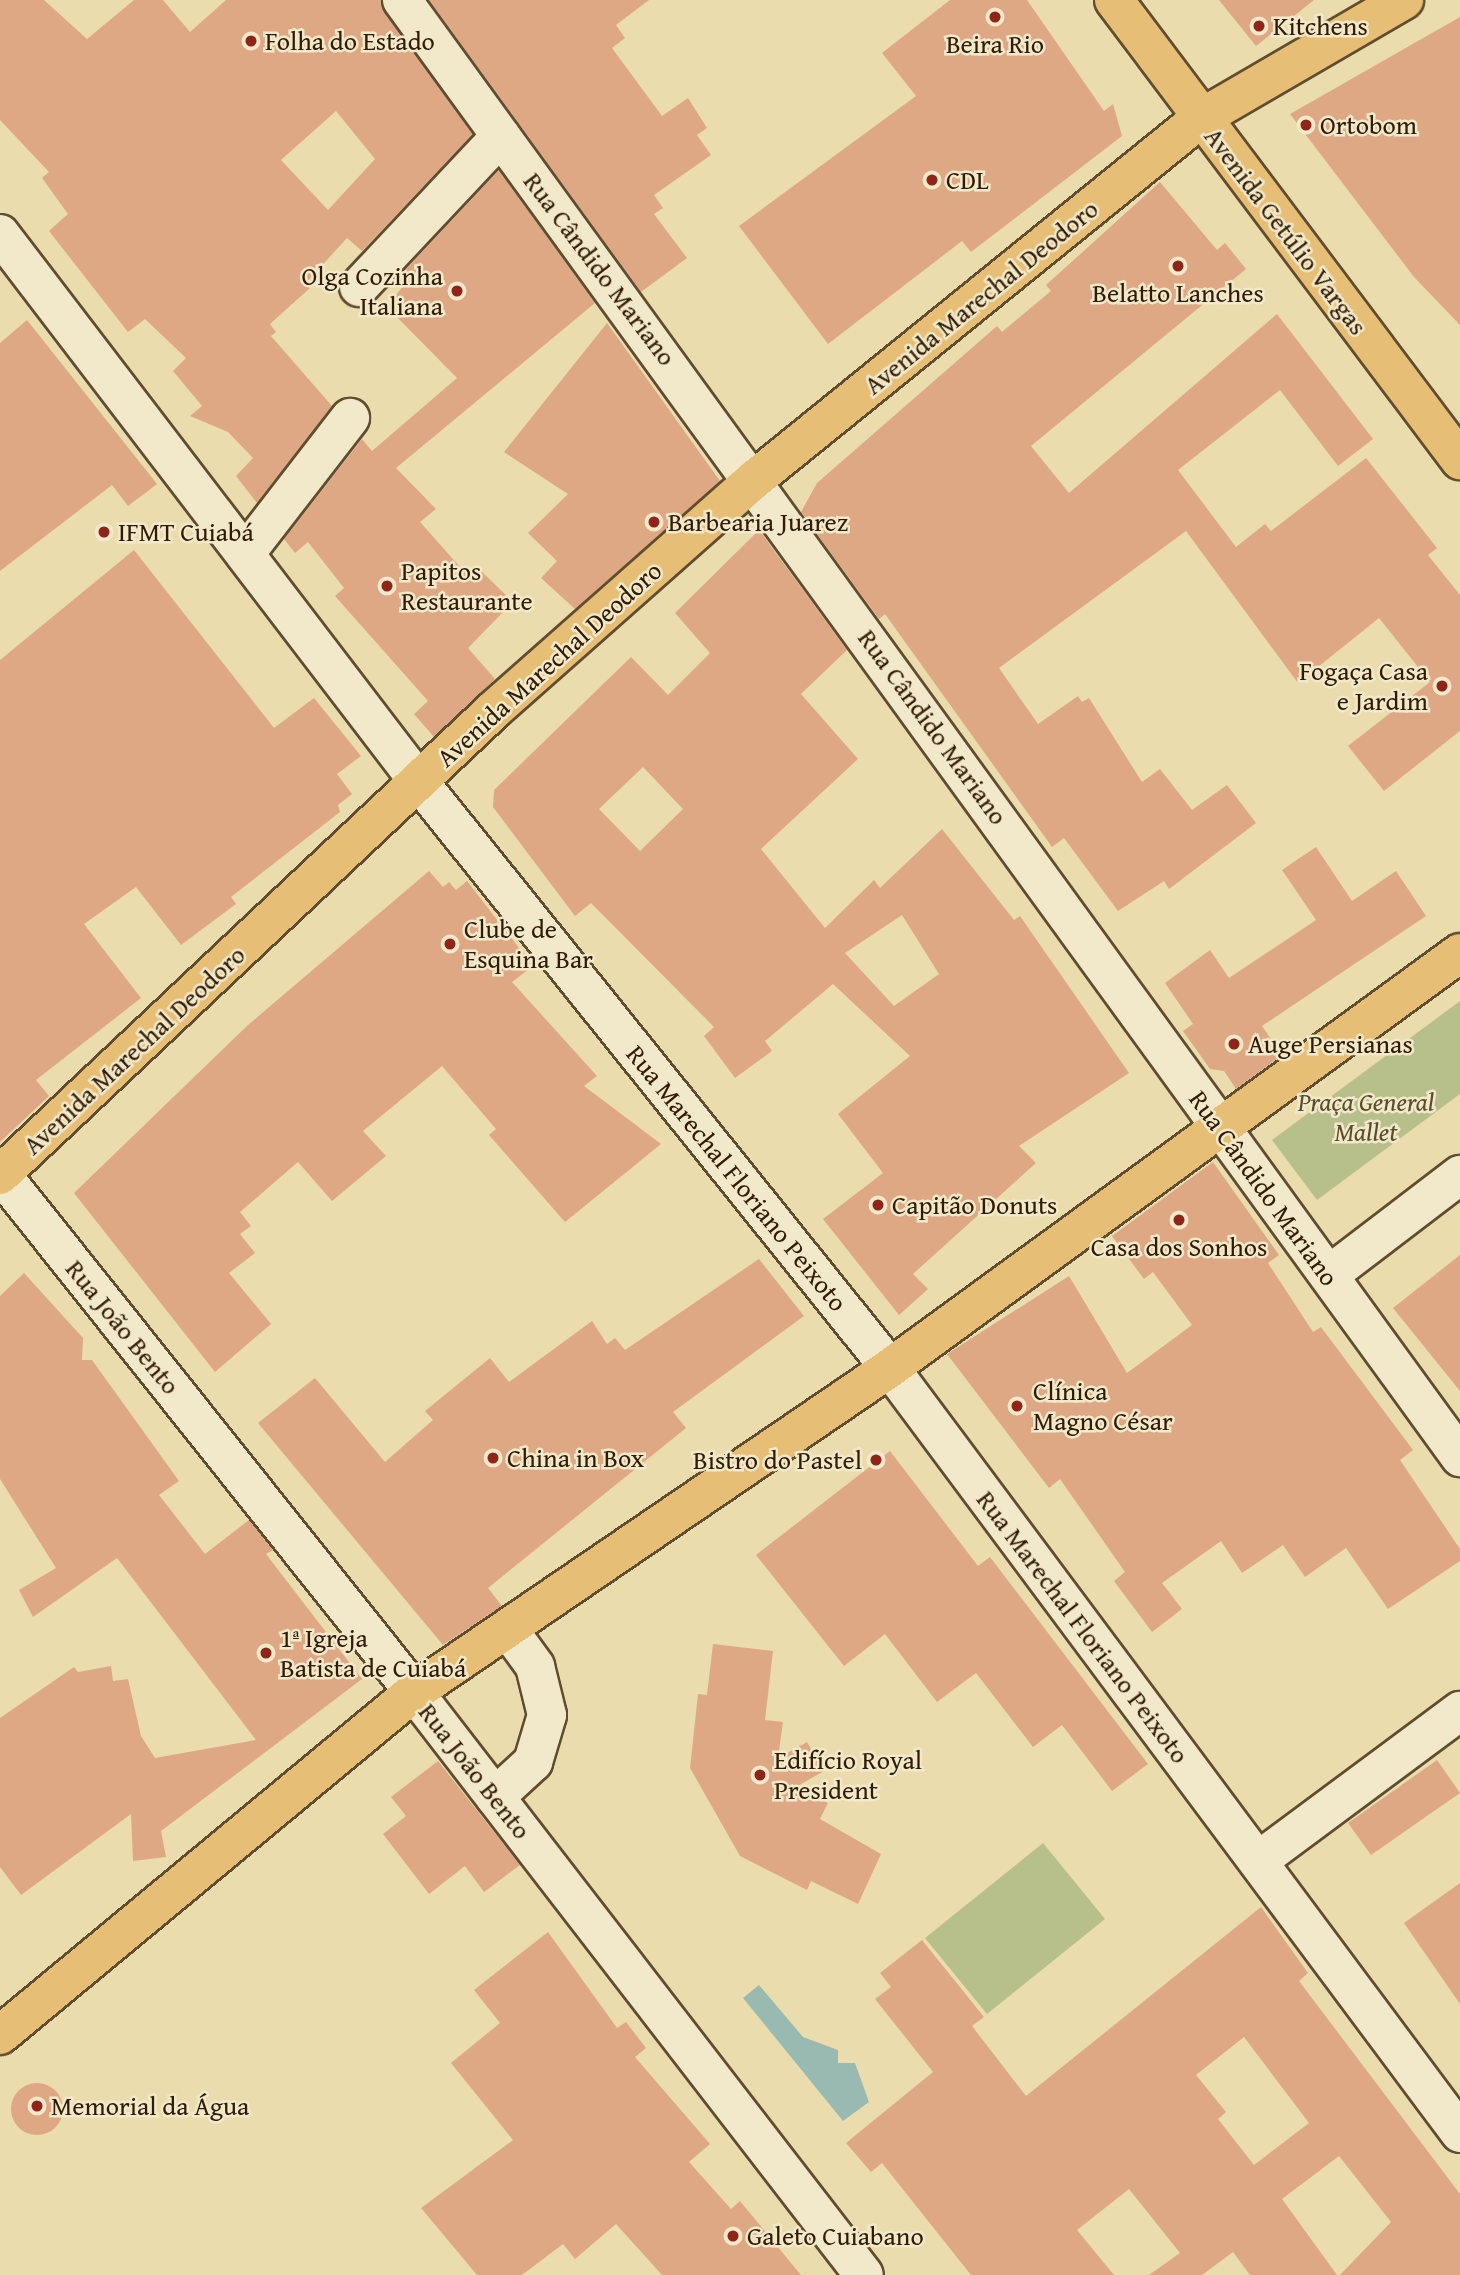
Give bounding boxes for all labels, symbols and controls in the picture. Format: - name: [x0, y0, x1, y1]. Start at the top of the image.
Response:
- marker: Beira Rio: [987, 9, 1003, 25]
- place label: Kitchens: [1273, 10, 1368, 42]
- marker: Kitchens: [1251, 18, 1267, 34]
- place label: Folha do Estado: [265, 25, 435, 57]
- place label: Beira Rio: [946, 28, 1044, 60]
- marker: Folha do Estado: [243, 33, 259, 49]
- place label: Ortobom: [1320, 109, 1417, 141]
- marker: Ortobom: [1298, 117, 1314, 133]
- street label: Avenida Getúlio Vargas: [1198, 121, 1374, 341]
- place label: CDL: [946, 164, 989, 196]
- street label: Rua Cândido Mariano: [517, 166, 683, 372]
- marker: CDL: [924, 172, 940, 188]
- street label: Avenida Marechal Deodoro: [858, 193, 1104, 401]
- marker: Belatto Lanches: [1170, 258, 1186, 274]
- place label: Olga Cozinha Italiana: [301, 260, 443, 322]
- place label: Belatto Lanches: [1092, 277, 1264, 309]
- marker: Olga Cozinha Italiana: [449, 283, 465, 299]
- place label: Barbearia Juarez: [668, 506, 848, 538]
- marker: Barbearia Juarez: [646, 514, 662, 530]
- place label: IFMT Cuiabá: [118, 516, 254, 548]
- marker: IFMT Cuiabá: [96, 524, 112, 540]
- place label: Papitos Restaurante: [401, 555, 533, 616]
- street label: Avenida Marechal Deodoro: [430, 555, 668, 773]
- marker: Papitos Restaurante: [379, 578, 395, 594]
- street label: Rua Cândido Mariano: [852, 623, 1014, 831]
- place label: Fogaça Casa e Jardim: [1299, 655, 1428, 716]
- marker: Fogaça Casa e Jardim: [1434, 678, 1450, 694]
- place label: Clube de Esquina Bar: [464, 913, 593, 974]
- marker: Clube de Esquina Bar: [442, 936, 458, 952]
- street label: Avenida Marechal Deodoro: [17, 939, 251, 1161]
- place label: Auge Persianas: [1248, 1028, 1413, 1060]
- marker: Auge Persianas: [1226, 1036, 1242, 1052]
- street label: Rua Marechal Floriano Peixoto: [620, 1039, 854, 1317]
- street label: Rua Cândido Mariano: [1183, 1084, 1345, 1292]
- park label: Praça General Mallet: [1298, 1086, 1434, 1148]
- place label: Capitão Donuts: [892, 1189, 1057, 1221]
- marker: Capitão Donuts: [870, 1197, 886, 1213]
- marker: Casa dos Sonhos: [1171, 1212, 1187, 1228]
- place label: Casa dos Sonhos: [1091, 1231, 1267, 1263]
- street label: Rua João Bento: [59, 1254, 187, 1400]
- place label: Clínica Magno César: [1033, 1375, 1173, 1436]
- marker: Clínica Magno César: [1007, 1396, 1027, 1416]
- place label: China in Box: [507, 1442, 644, 1474]
- place label: Bistro do Pastel: [693, 1444, 862, 1476]
- marker: China in Box: [485, 1450, 501, 1466]
- marker: Bistro do Pastel: [868, 1452, 884, 1468]
- street label: Rua Marechal Floriano Peixoto: [970, 1485, 1196, 1769]
- place label: 1ª Igreja Batista de Cuiabá: [280, 1622, 466, 1684]
- marker: 1ª Igreja Batista de Cuiabá: [258, 1645, 274, 1661]
- street label: Rua João Bento: [412, 1697, 538, 1845]
- place label: Edifício Royal President: [774, 1744, 922, 1806]
- marker: Edifício Royal President: [752, 1767, 768, 1783]
- place label: Memorial da Água: [51, 2090, 249, 2122]
- marker: Memorial da Água: [29, 2098, 45, 2114]
- place label: Galeto Cuiabano: [747, 2220, 924, 2252]
- marker: Galeto Cuiabano: [725, 2228, 741, 2244]

